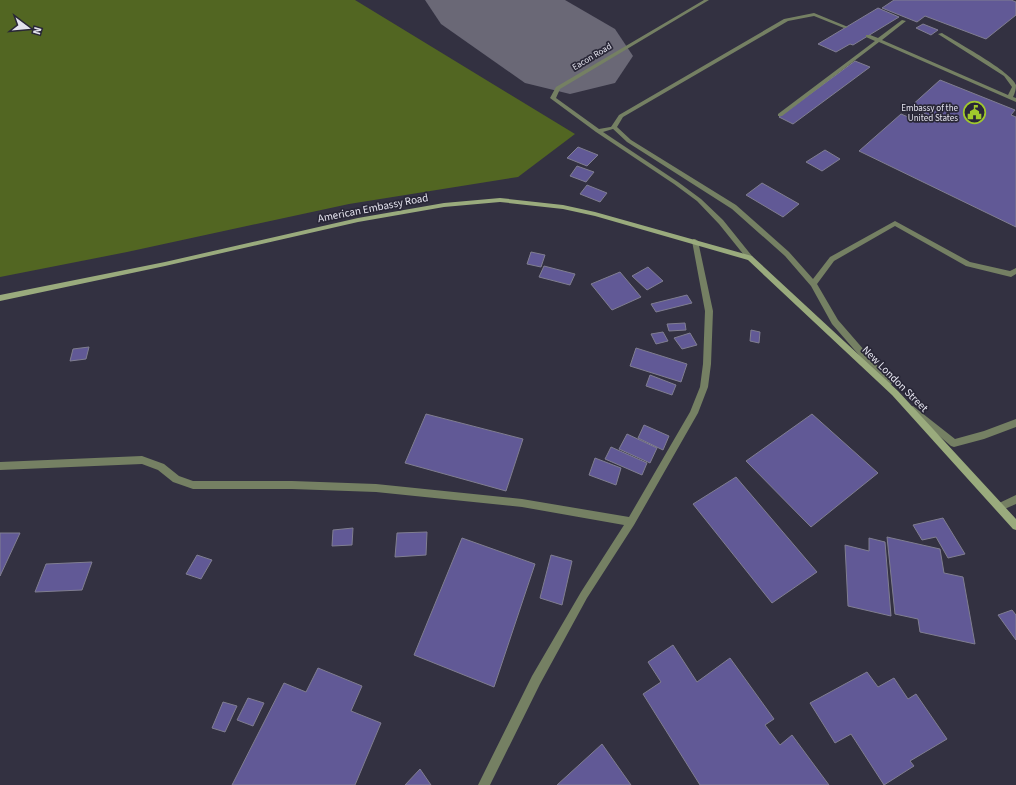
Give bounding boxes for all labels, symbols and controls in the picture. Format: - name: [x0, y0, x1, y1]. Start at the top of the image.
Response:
- north arrow: [8, 8, 48, 48]
- text: N: [29, 25, 45, 36]
- street label: Eacon Road: [570, 40, 614, 74]
- public building icon: Embassy of the United States: [961, 100, 987, 126]
- place label: Embassy of the United States: [901, 102, 959, 125]
- street label: American Embassy Road: [316, 190, 430, 226]
- street label: New London Street: [859, 343, 932, 416]

